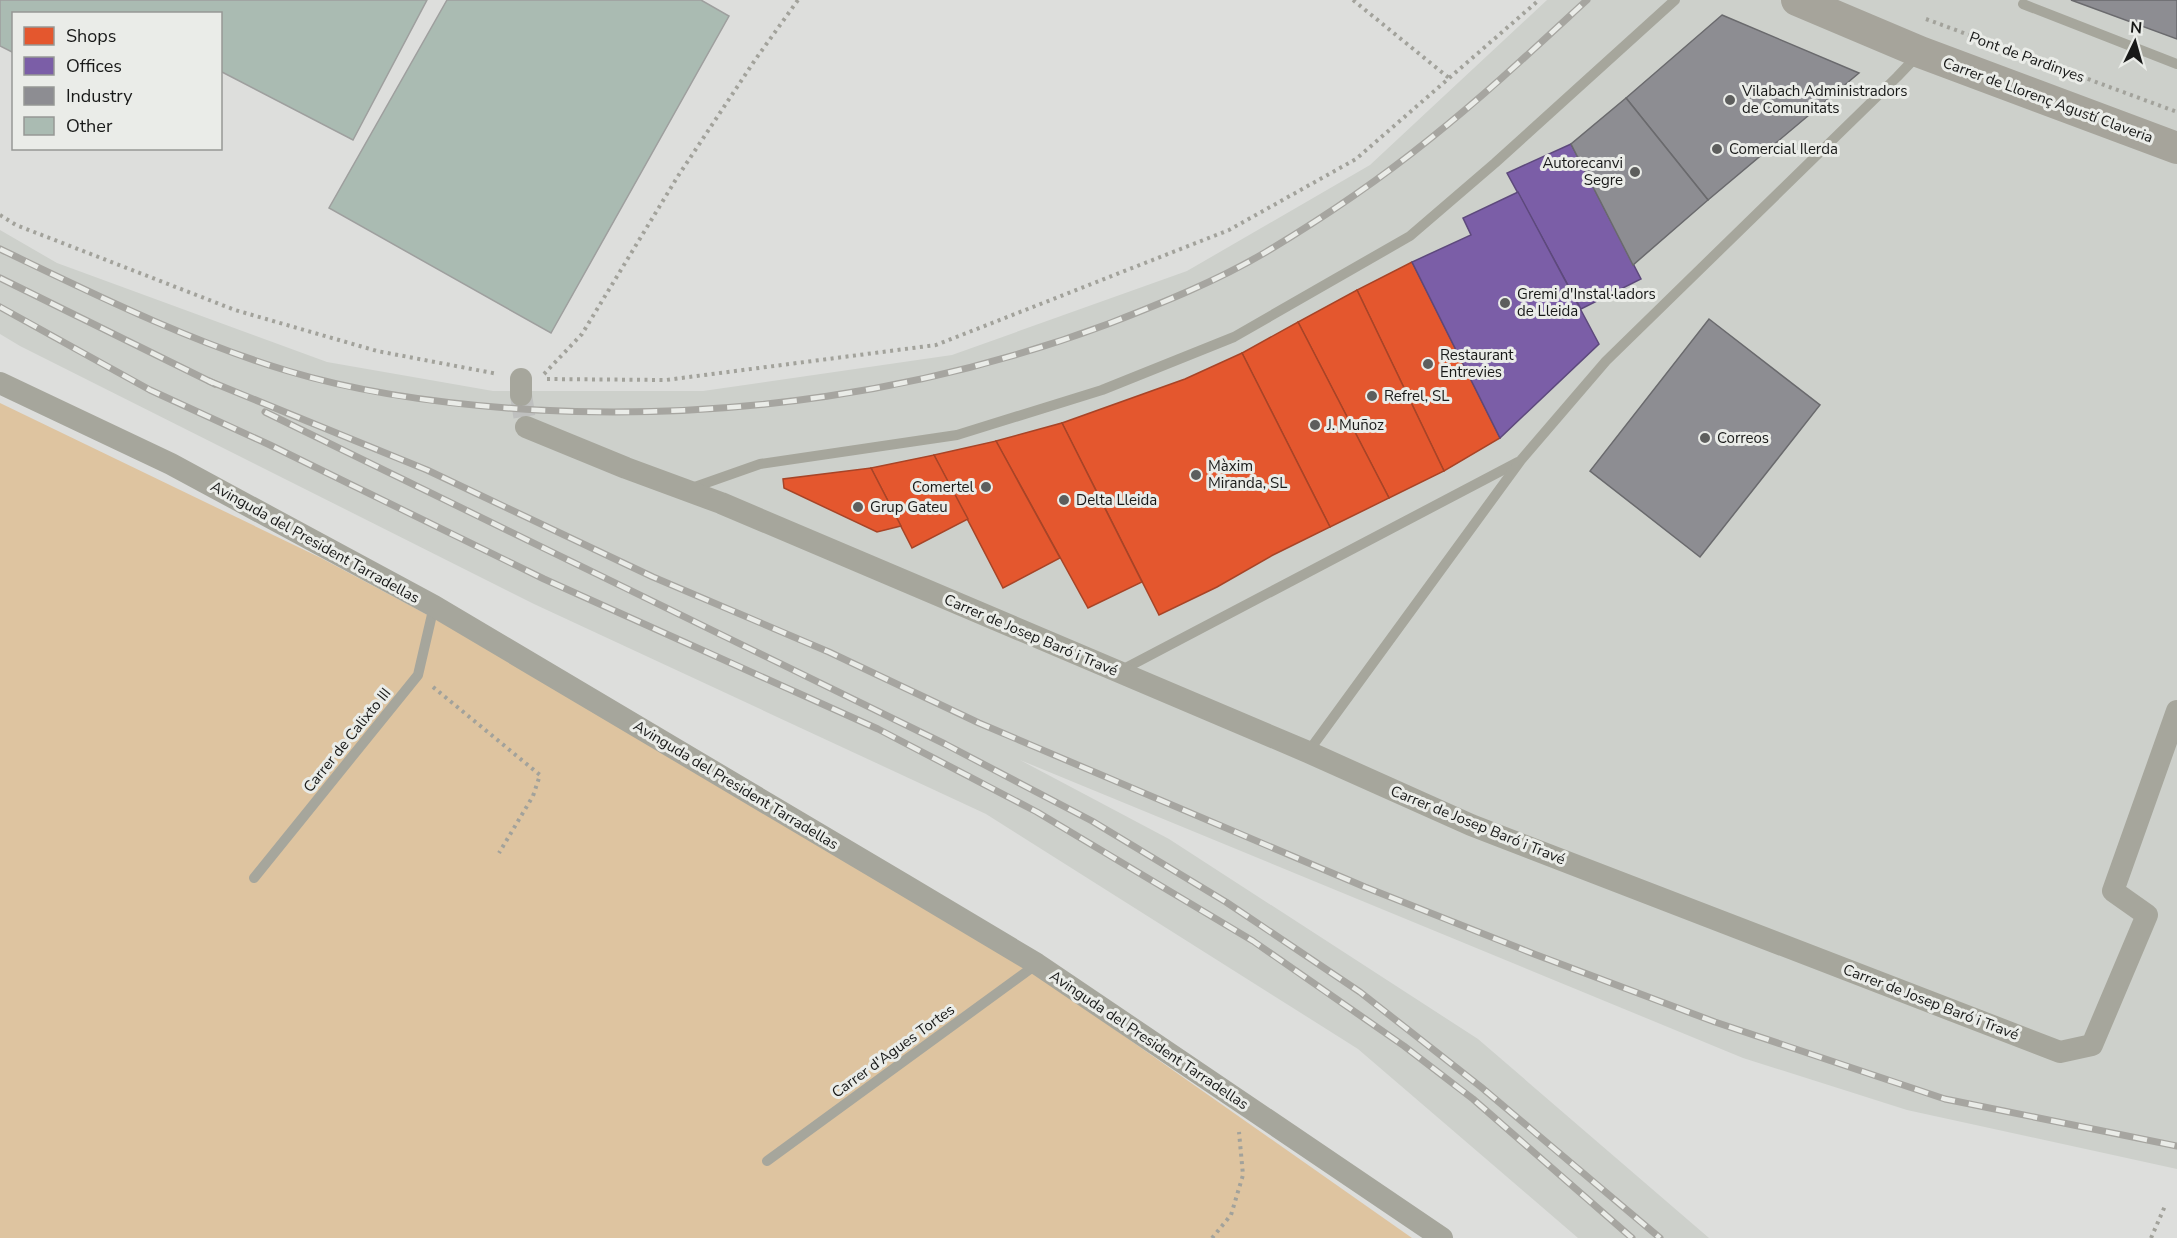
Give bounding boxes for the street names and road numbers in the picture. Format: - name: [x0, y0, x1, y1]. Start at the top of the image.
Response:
- street label: Pont de Pardinyes: [1966, 27, 2088, 87]
- street label: Carrer de Llorenç Agustí Claveria: [1940, 53, 2156, 147]
- street label: Avinguda del President Tarradellas: [207, 476, 423, 608]
- street label: Carrer de Josep Baró i Travé: [941, 589, 1121, 681]
- street label: Carrer de Calixto III: [299, 684, 395, 796]
- street label: Avinguda del President Tarradellas: [630, 716, 842, 854]
- street label: Carrer de Josep Baró i Travé: [1388, 781, 1568, 869]
- street label: Carrer de Josep Baró i Travé: [1840, 959, 2022, 1045]
- street label: Avinguda del President Tarradellas: [1046, 966, 1252, 1114]
- street label: Carrer d'Agues Tortes: [828, 1000, 958, 1102]

